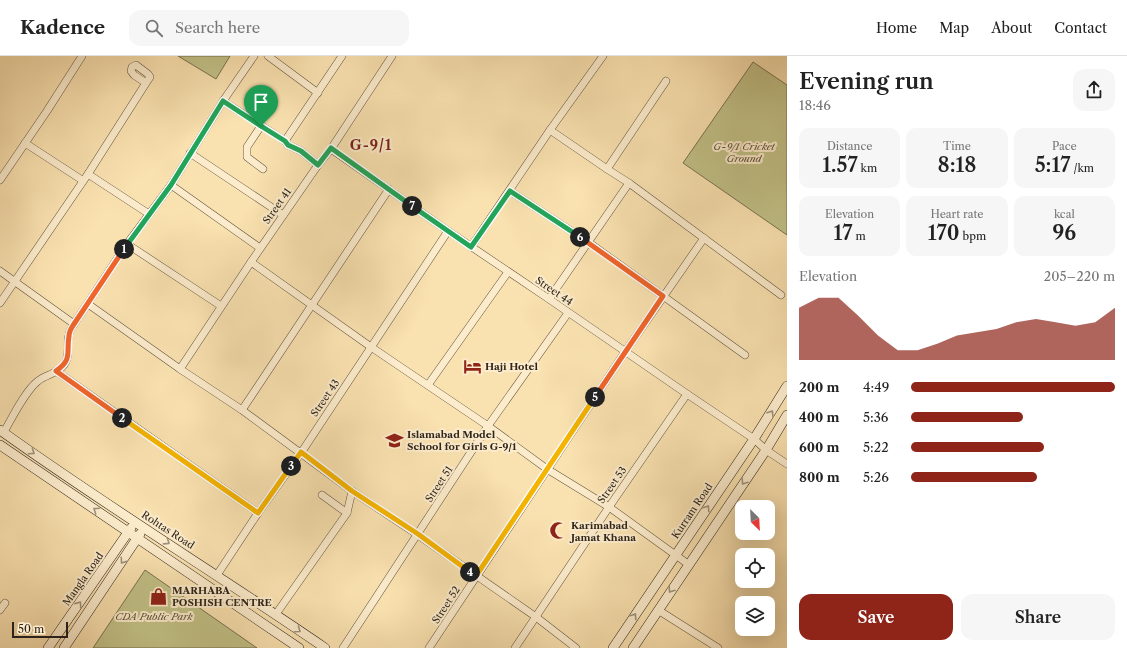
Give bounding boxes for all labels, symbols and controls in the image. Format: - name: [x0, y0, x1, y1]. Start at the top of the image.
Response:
- search box: [129, 10, 409, 46]
- text: Kadence: [20, 16, 105, 39]
- icon: search: [143, 17, 165, 39]
- text: Search here: [175, 18, 260, 37]
- text: Home: [876, 19, 917, 37]
- text: Map: [939, 19, 969, 37]
- text: About: [991, 19, 1032, 37]
- text: Contact: [1054, 19, 1107, 37]
- text: Evening run: [799, 68, 934, 95]
- button: share: [1073, 69, 1115, 111]
- pin: [244, 85, 278, 126]
- icon: arrive: [250, 91, 272, 113]
- text: 18:46: [799, 97, 831, 113]
- district label: G-9/1: [350, 136, 392, 154]
- text: Distance: [827, 139, 872, 153]
- text: Time: [943, 139, 971, 153]
- text: Pace: [1052, 139, 1077, 153]
- park label: G-9/1 Cricket Ground: [713, 140, 775, 165]
- text: 1.57: [822, 153, 858, 177]
- text: 8:18: [938, 153, 976, 177]
- text: 5:17: [1035, 153, 1071, 177]
- text: km: [858, 161, 877, 175]
- text: /km: [1071, 161, 1094, 175]
- street label: Street 41: [260, 185, 295, 227]
- pin: 7: [402, 196, 422, 216]
- text: 7: [409, 199, 415, 213]
- text: Elevation: [825, 207, 874, 221]
- text: Heart rate: [930, 207, 984, 221]
- text: kcal: [1054, 207, 1075, 221]
- text: 17: [834, 221, 853, 245]
- text: 170: [928, 221, 960, 245]
- text: 96: [1052, 221, 1076, 245]
- pin: 6: [570, 227, 590, 247]
- text: m: [853, 229, 866, 243]
- text: bpm: [960, 229, 986, 243]
- text: 6: [577, 230, 583, 244]
- pin: 1: [114, 239, 134, 259]
- text: 1: [122, 242, 126, 256]
- text: Elevation: [799, 268, 857, 284]
- text: 205–220 m: [1044, 268, 1115, 284]
- street label: Street 44: [533, 274, 575, 308]
- hotel icon: Haji Hotel: [462, 356, 482, 376]
- place label: Haji Hotel: [485, 360, 538, 373]
- street label: Street 43: [308, 377, 342, 419]
- text: 200 m: [799, 379, 839, 395]
- text: 4:49: [863, 379, 889, 395]
- pin: 5: [585, 387, 605, 407]
- text: 5: [592, 390, 598, 404]
- pin: 2: [112, 408, 132, 428]
- text: 400 m: [799, 409, 839, 425]
- text: 5:36: [863, 409, 888, 425]
- one-way arrow: [766, 410, 773, 417]
- text: 2: [119, 411, 125, 425]
- place label: Islamabad Model School for Girls G-9/1: [407, 428, 517, 453]
- school or university icon: Islamabad Model School for Girls G-9/1: [384, 430, 404, 450]
- text: 600 m: [799, 439, 840, 455]
- text: 5:22: [863, 439, 889, 455]
- one-way arrow: [28, 447, 35, 455]
- pin: 3: [281, 456, 301, 476]
- text: 3: [288, 459, 294, 473]
- street label: Street 51: [422, 463, 456, 505]
- street label: Street 53: [595, 464, 629, 506]
- text: 800 m: [799, 469, 840, 485]
- text: 5:26: [863, 469, 889, 485]
- one-way arrow: [741, 478, 749, 485]
- street label: Kurram Road: [669, 481, 715, 541]
- north arrow: [735, 500, 775, 540]
- map controls: [735, 500, 775, 636]
- one-way arrow: [702, 505, 710, 512]
- one-way arrow: [93, 507, 100, 515]
- street label: Rohtas Road: [139, 508, 197, 552]
- place label: Karimabad Jamat Khana: [569, 519, 636, 544]
- mosque icon: Karimabad Jamat Khana: [548, 521, 568, 541]
- one-way arrow: [163, 538, 170, 545]
- button: locate: [735, 548, 775, 588]
- street label: Mangla Road: [60, 550, 106, 608]
- one-way arrow: [120, 556, 127, 563]
- pin: 4: [460, 562, 480, 582]
- text: 4: [467, 565, 473, 579]
- place label: MARHABA POSHISH CENTRE: [172, 584, 272, 609]
- street label: Street 52: [429, 584, 463, 626]
- shop icon: MARHABA POSHISH CENTRE: [149, 586, 169, 606]
- one-way arrow: [668, 586, 676, 593]
- button: Save: [799, 594, 953, 640]
- button: Share: [961, 594, 1115, 640]
- button: layers: [735, 596, 775, 636]
- one-way arrow: [74, 602, 81, 609]
- park label: CDA Public Park: [115, 610, 194, 623]
- one-way arrow: [629, 613, 636, 620]
- scale bar: [12, 620, 68, 639]
- text: 50 m: [18, 622, 44, 636]
- one-way arrow: [294, 625, 301, 632]

